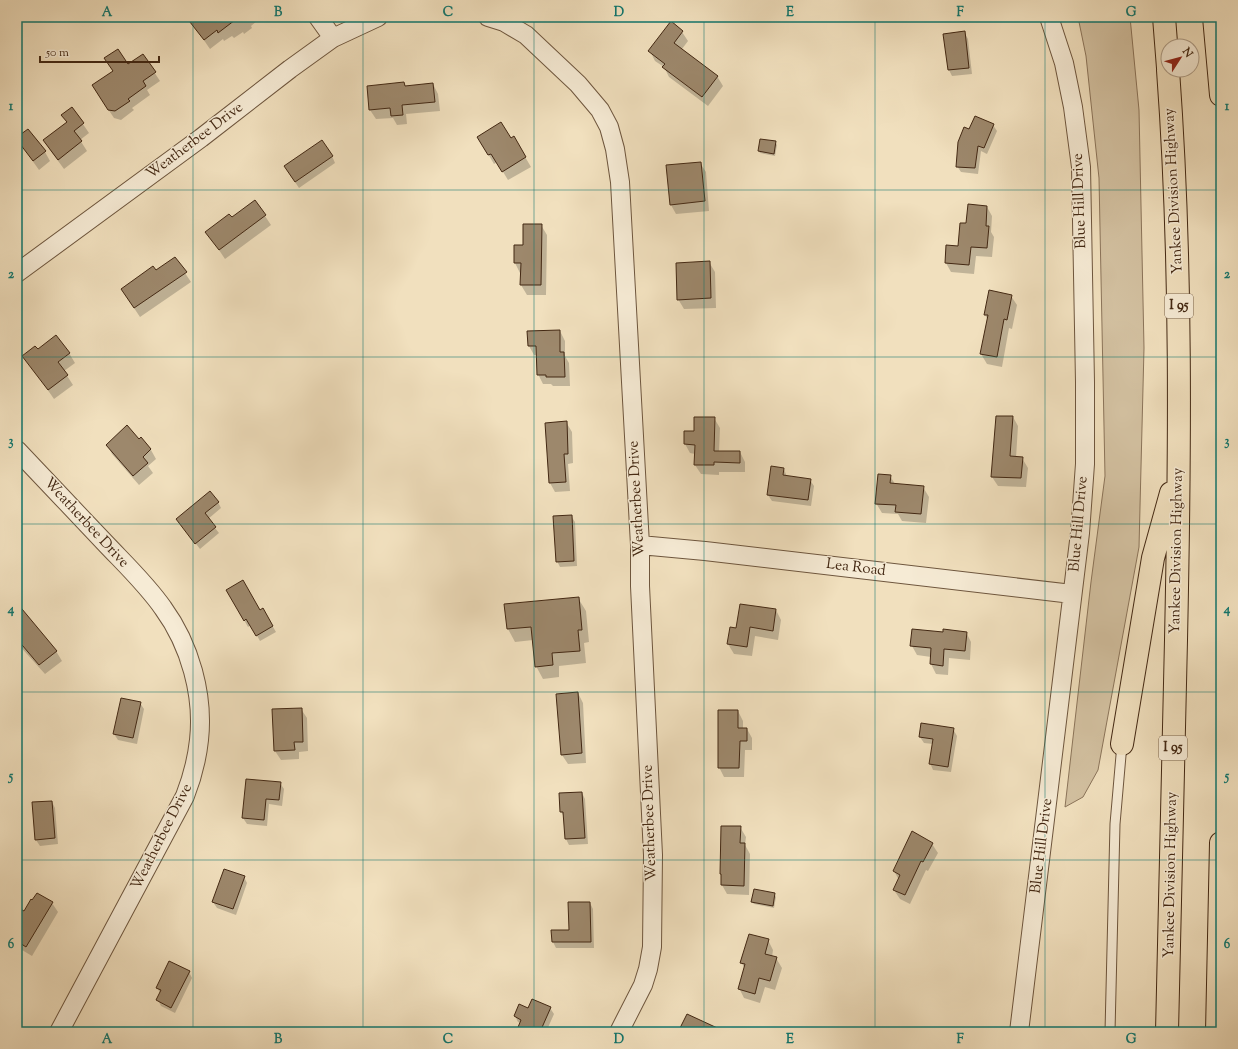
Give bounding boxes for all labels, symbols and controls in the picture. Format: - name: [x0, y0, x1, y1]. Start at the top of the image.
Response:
- text: A: [102, 4, 113, 22]
- text: B: [274, 4, 283, 22]
- text: C: [443, 4, 453, 22]
- text: D: [614, 4, 624, 22]
- text: E: [786, 4, 794, 22]
- text: F: [956, 4, 964, 22]
- text: G: [1126, 4, 1137, 22]
- scale bar: [40, 38, 159, 64]
- north arrow: [1160, 38, 1200, 78]
- text: 50 m: [45, 44, 69, 62]
- text: N: [1178, 44, 1196, 61]
- text: 1: [9, 98, 14, 116]
- street label: Weatherbee Drive: [142, 98, 248, 184]
- text: 1: [1225, 98, 1230, 116]
- street label: Yankee Division Highway: [1159, 107, 1189, 275]
- street label: Blue Hill Drive: [1068, 153, 1092, 249]
- text: 2: [8, 266, 15, 284]
- text: 2: [1224, 266, 1231, 284]
- road number: I 95: [1165, 294, 1193, 318]
- text: 3: [8, 433, 14, 451]
- text: 3: [1224, 433, 1230, 451]
- street label: Weatherbee Drive: [623, 440, 651, 558]
- street label: Yankee Division Highway: [1165, 467, 1189, 634]
- street label: Weatherbee Drive: [39, 473, 133, 573]
- street label: Blue Hill Drive: [1064, 475, 1094, 573]
- street label: Lea Road: [825, 554, 888, 582]
- text: 4: [7, 601, 15, 619]
- text: 4: [1223, 601, 1231, 619]
- road number: I 95: [1159, 736, 1187, 760]
- street label: Weatherbee Drive: [637, 764, 663, 882]
- text: 5: [8, 768, 14, 786]
- text: 5: [1224, 768, 1230, 786]
- street label: Weatherbee Drive: [126, 780, 198, 894]
- street label: Yankee Division Highway: [1159, 791, 1183, 958]
- street label: Blue Hill Drive: [1026, 797, 1058, 895]
- text: 6: [8, 936, 15, 954]
- text: 6: [1224, 936, 1231, 954]
- text: A: [102, 1031, 113, 1049]
- text: B: [274, 1031, 283, 1049]
- text: C: [443, 1031, 453, 1049]
- text: D: [614, 1031, 624, 1049]
- text: E: [786, 1031, 794, 1049]
- text: F: [956, 1031, 964, 1049]
- text: G: [1126, 1031, 1137, 1049]

